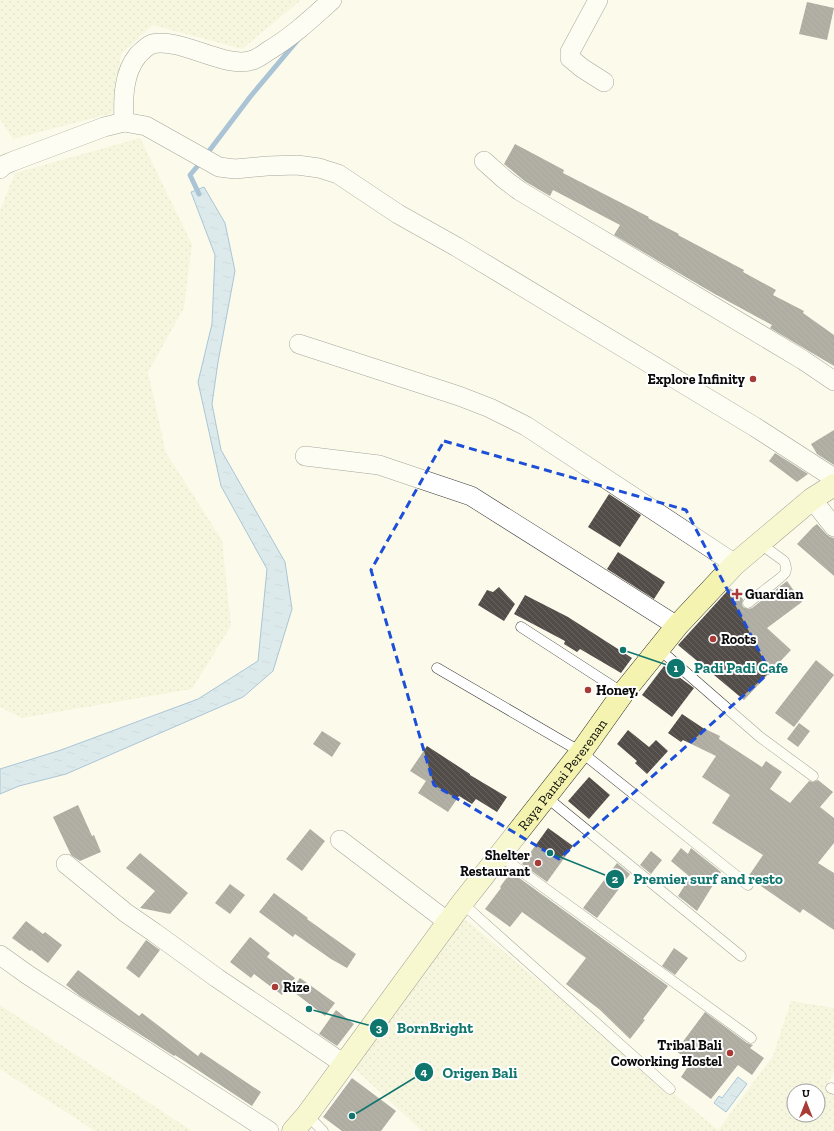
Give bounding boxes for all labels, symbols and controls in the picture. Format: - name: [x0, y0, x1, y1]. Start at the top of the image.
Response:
- place label: Explore Infinity: [647, 371, 746, 388]
- marker: Explore Infinity: [748, 374, 758, 384]
- place label: Guardian: [745, 586, 804, 603]
- marker: Guardian: [732, 589, 742, 599]
- place label: Roots: [721, 631, 757, 648]
- marker: Roots: [708, 634, 718, 644]
- callout: Padi Padi Cafe: [666, 654, 796, 681]
- text: Padi Padi Cafe: [694, 659, 788, 677]
- text: 1: [674, 661, 679, 675]
- place label: Honey,: [596, 682, 638, 699]
- marker: Honey,: [583, 685, 593, 695]
- street label: Raya Pantai Pererenan: [514, 715, 611, 834]
- place label: Shelter Restaurant: [460, 847, 530, 880]
- marker: Shelter Restaurant: [533, 858, 543, 868]
- callout: Premier surf and resto: [605, 865, 790, 892]
- text: Premier surf and resto: [633, 870, 783, 888]
- text: 2: [612, 872, 619, 886]
- place label: Rize: [283, 979, 310, 996]
- marker: Rize: [270, 982, 280, 992]
- callout: BornBright: [369, 1015, 481, 1042]
- text: BornBright: [397, 1019, 474, 1037]
- text: 3: [376, 1021, 383, 1035]
- place label: Tribal Bali Coworking Hostel: [611, 1037, 722, 1070]
- marker: Tribal Bali Coworking Hostel: [725, 1048, 735, 1058]
- callout: Origen Bali: [414, 1059, 525, 1086]
- text: Origen Bali: [443, 1064, 518, 1082]
- text: 4: [421, 1065, 428, 1079]
- north arrow: [786, 1083, 826, 1123]
- text: U: [802, 1087, 810, 1100]

